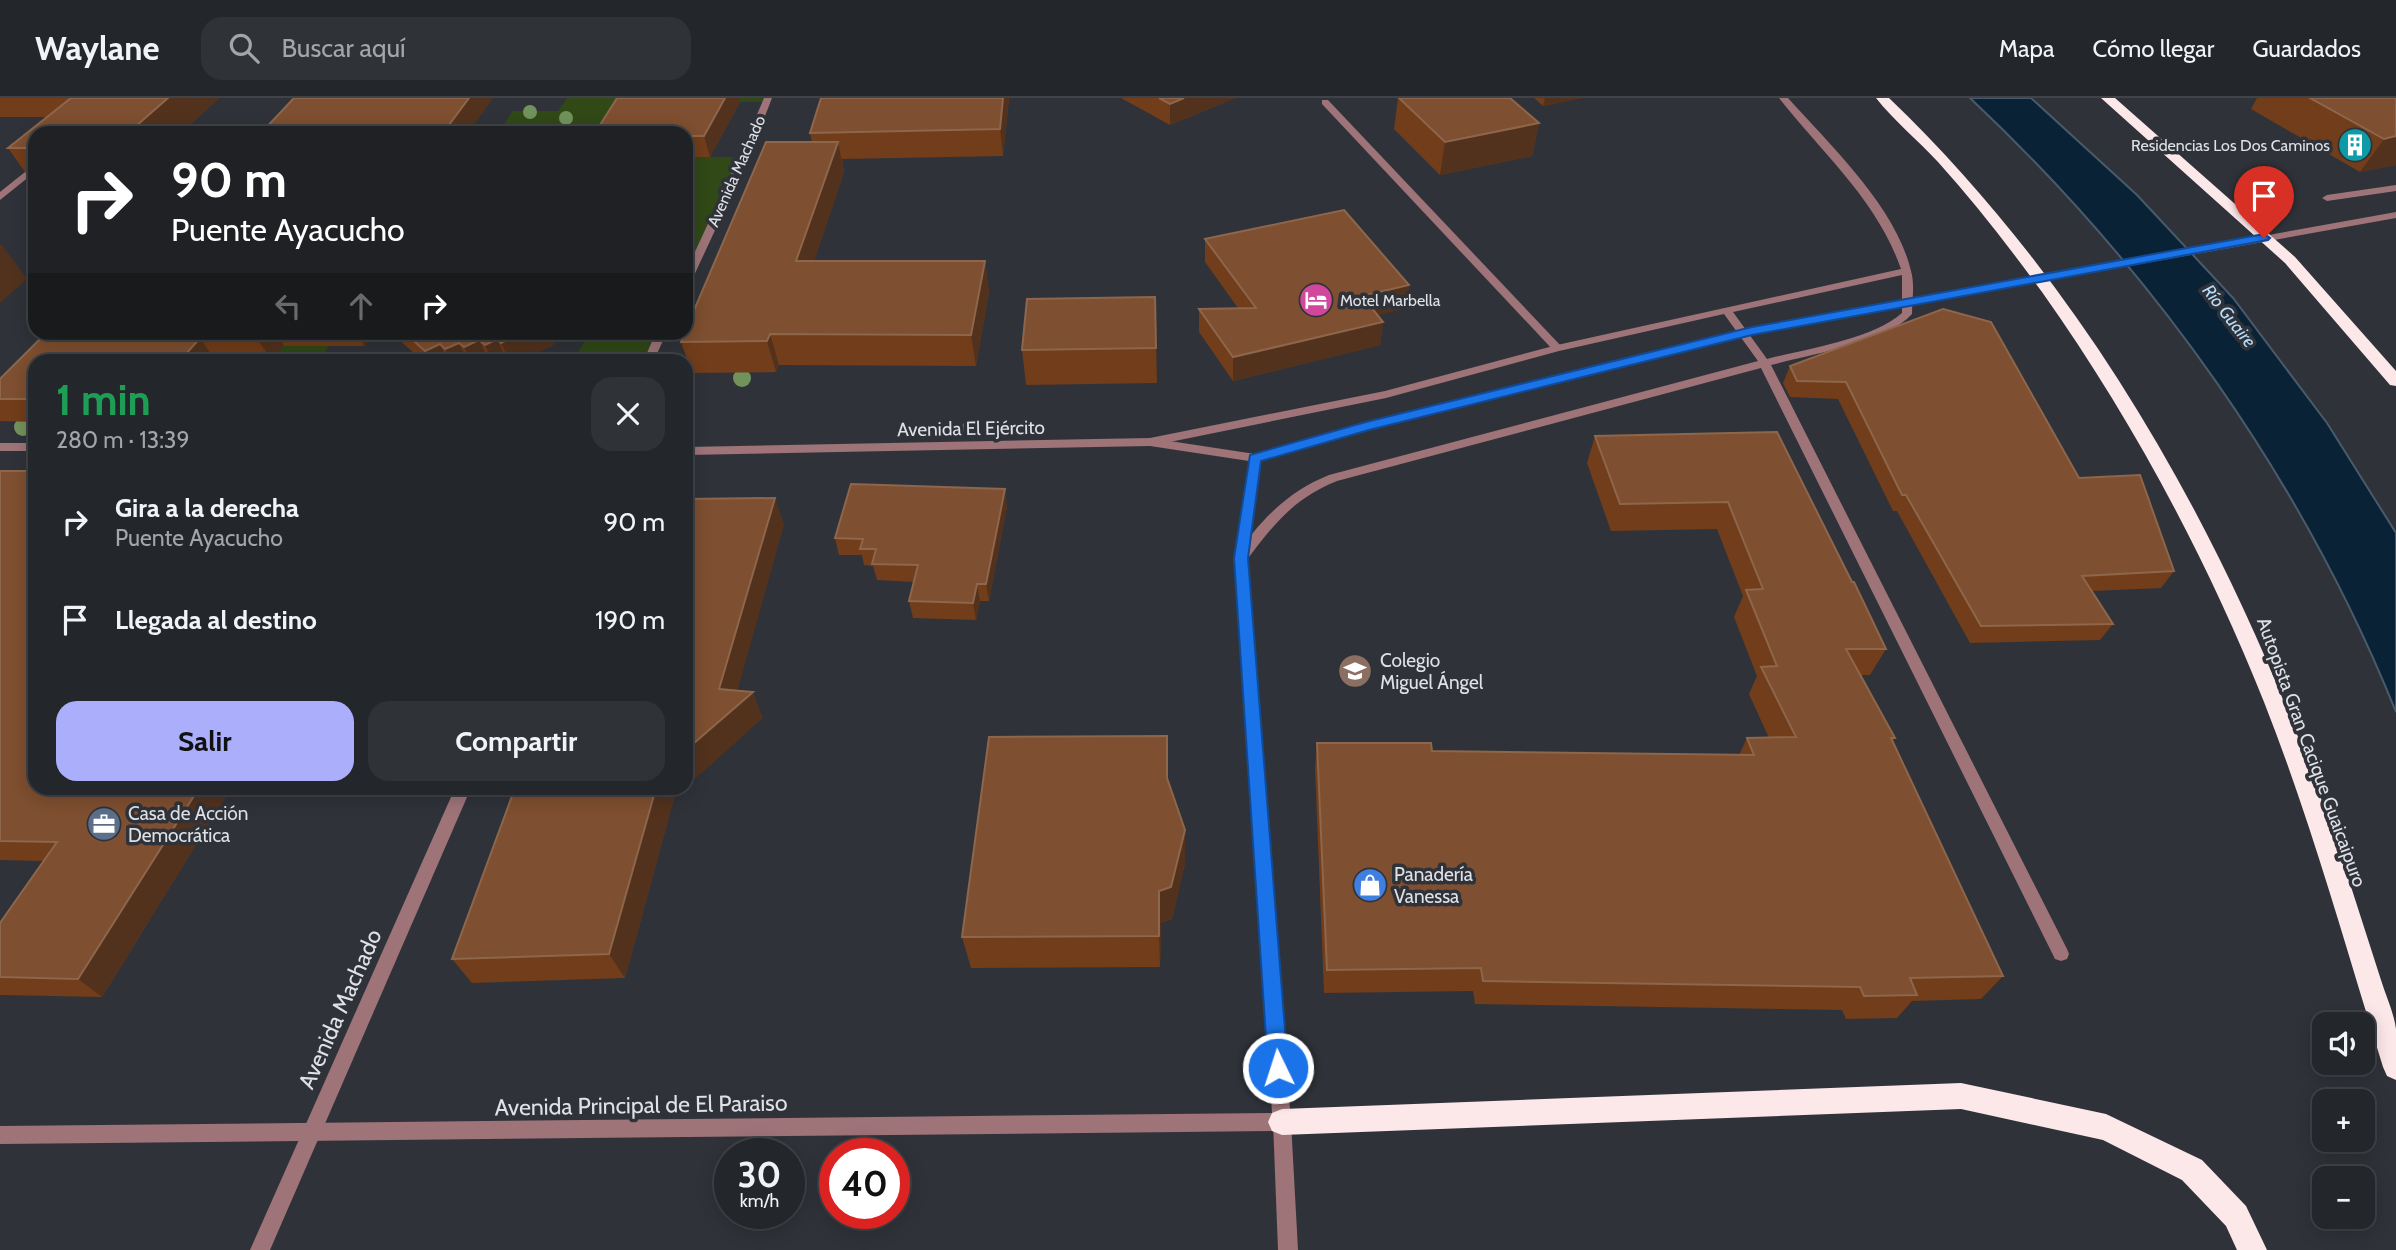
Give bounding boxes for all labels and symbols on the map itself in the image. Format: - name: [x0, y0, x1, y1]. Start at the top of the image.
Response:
- street label: Avenida Machado: [703, 113, 770, 230]
- building icon: Residencias Los Dos Caminos: [2336, 126, 2374, 164]
- place label: Residencias Los Dos Caminos: [2131, 136, 2330, 155]
- pin: [2234, 166, 2294, 238]
- water label: Río Guaire: [2198, 280, 2260, 352]
- hotel icon: Motel Marbella: [1297, 281, 1335, 319]
- place label: Motel Marbella: [1340, 291, 1441, 310]
- street label: Avenida El Ejército: [897, 416, 1045, 441]
- street label: Autopista Gran Cacique Guaicaipuro: [2252, 614, 2371, 890]
- place label: Colegio Miguel Ángel: [1380, 649, 1484, 694]
- school or university icon: Colegio Miguel Ángel: [1336, 652, 1374, 690]
- place label: Casa de Acción Democrática: [128, 802, 248, 847]
- office icon: Casa de Acción Democrática: [85, 805, 123, 843]
- place label: Panadería Vanessa: [1394, 863, 1473, 908]
- shop icon: Panadería Vanessa: [1351, 866, 1389, 904]
- street label: Avenida Machado: [292, 925, 388, 1093]
- position arrow: [1241, 1031, 1315, 1105]
- street label: Avenida Principal de El Paraiso: [494, 1088, 788, 1122]
- speed limit sign: 40: [819, 1138, 910, 1229]

